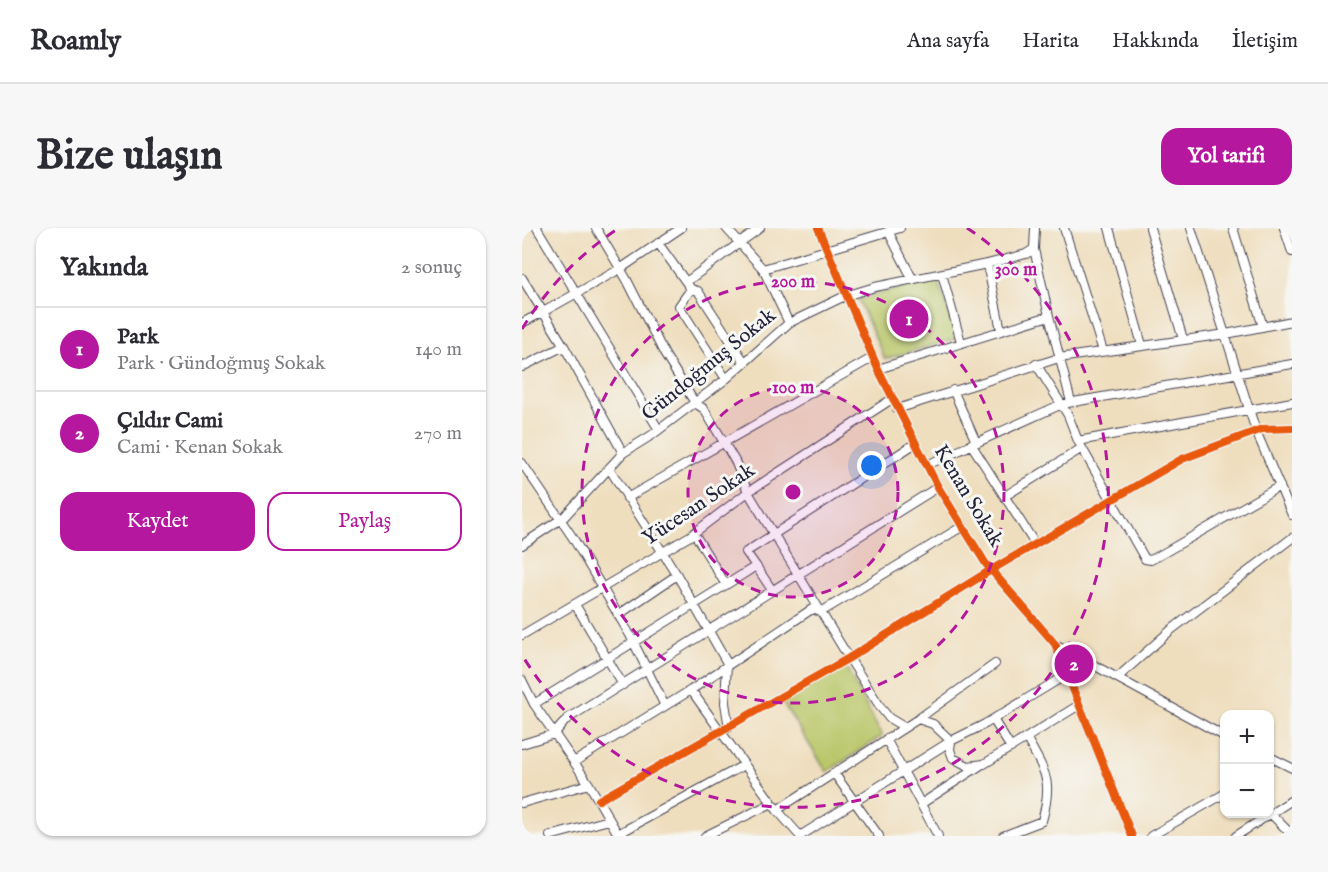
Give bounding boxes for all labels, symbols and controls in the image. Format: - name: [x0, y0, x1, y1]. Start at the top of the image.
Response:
- text: Roamly: [30, 24, 121, 59]
- text: Ana sayfa: [907, 28, 989, 55]
- text: Harita: [1022, 28, 1079, 55]
- text: Hakkında: [1112, 28, 1199, 55]
- text: İletişim: [1232, 28, 1298, 55]
- button: Yol tarifi: [1161, 128, 1292, 185]
- text: Bize ulaşın: [36, 130, 223, 183]
- text: Yakında: [60, 251, 148, 284]
- text: 2 sonuç: [401, 255, 462, 280]
- text: 300 m: [995, 259, 1037, 282]
- text: 200 m: [771, 271, 815, 294]
- pin: 1: [890, 296, 928, 341]
- street label: Gündoğmuş Sokak: [636, 302, 782, 427]
- text: Park: [117, 323, 159, 351]
- text: 1: [76, 337, 83, 362]
- text: 140 m: [415, 337, 462, 362]
- text: Park · Gündoğmuş Sokak: [117, 351, 325, 376]
- text: 100 m: [772, 377, 814, 400]
- text: Çıldır Cami: [117, 407, 223, 435]
- text: 2: [75, 421, 84, 446]
- text: 270 m: [414, 421, 462, 446]
- text: Cami · Kenan Sokak: [117, 435, 283, 460]
- street label: Kenan Sokak: [927, 440, 1009, 553]
- your location: [857, 451, 886, 480]
- street label: Yücesan Sokak: [638, 457, 761, 552]
- centre of rings: [783, 482, 803, 502]
- button: Kaydet: [60, 492, 255, 551]
- button: Paylaş: [267, 492, 462, 551]
- pin: 2: [1054, 642, 1094, 686]
- map controls: [1220, 710, 1274, 818]
- button: +: [1220, 710, 1274, 764]
- button: −: [1220, 764, 1274, 818]

